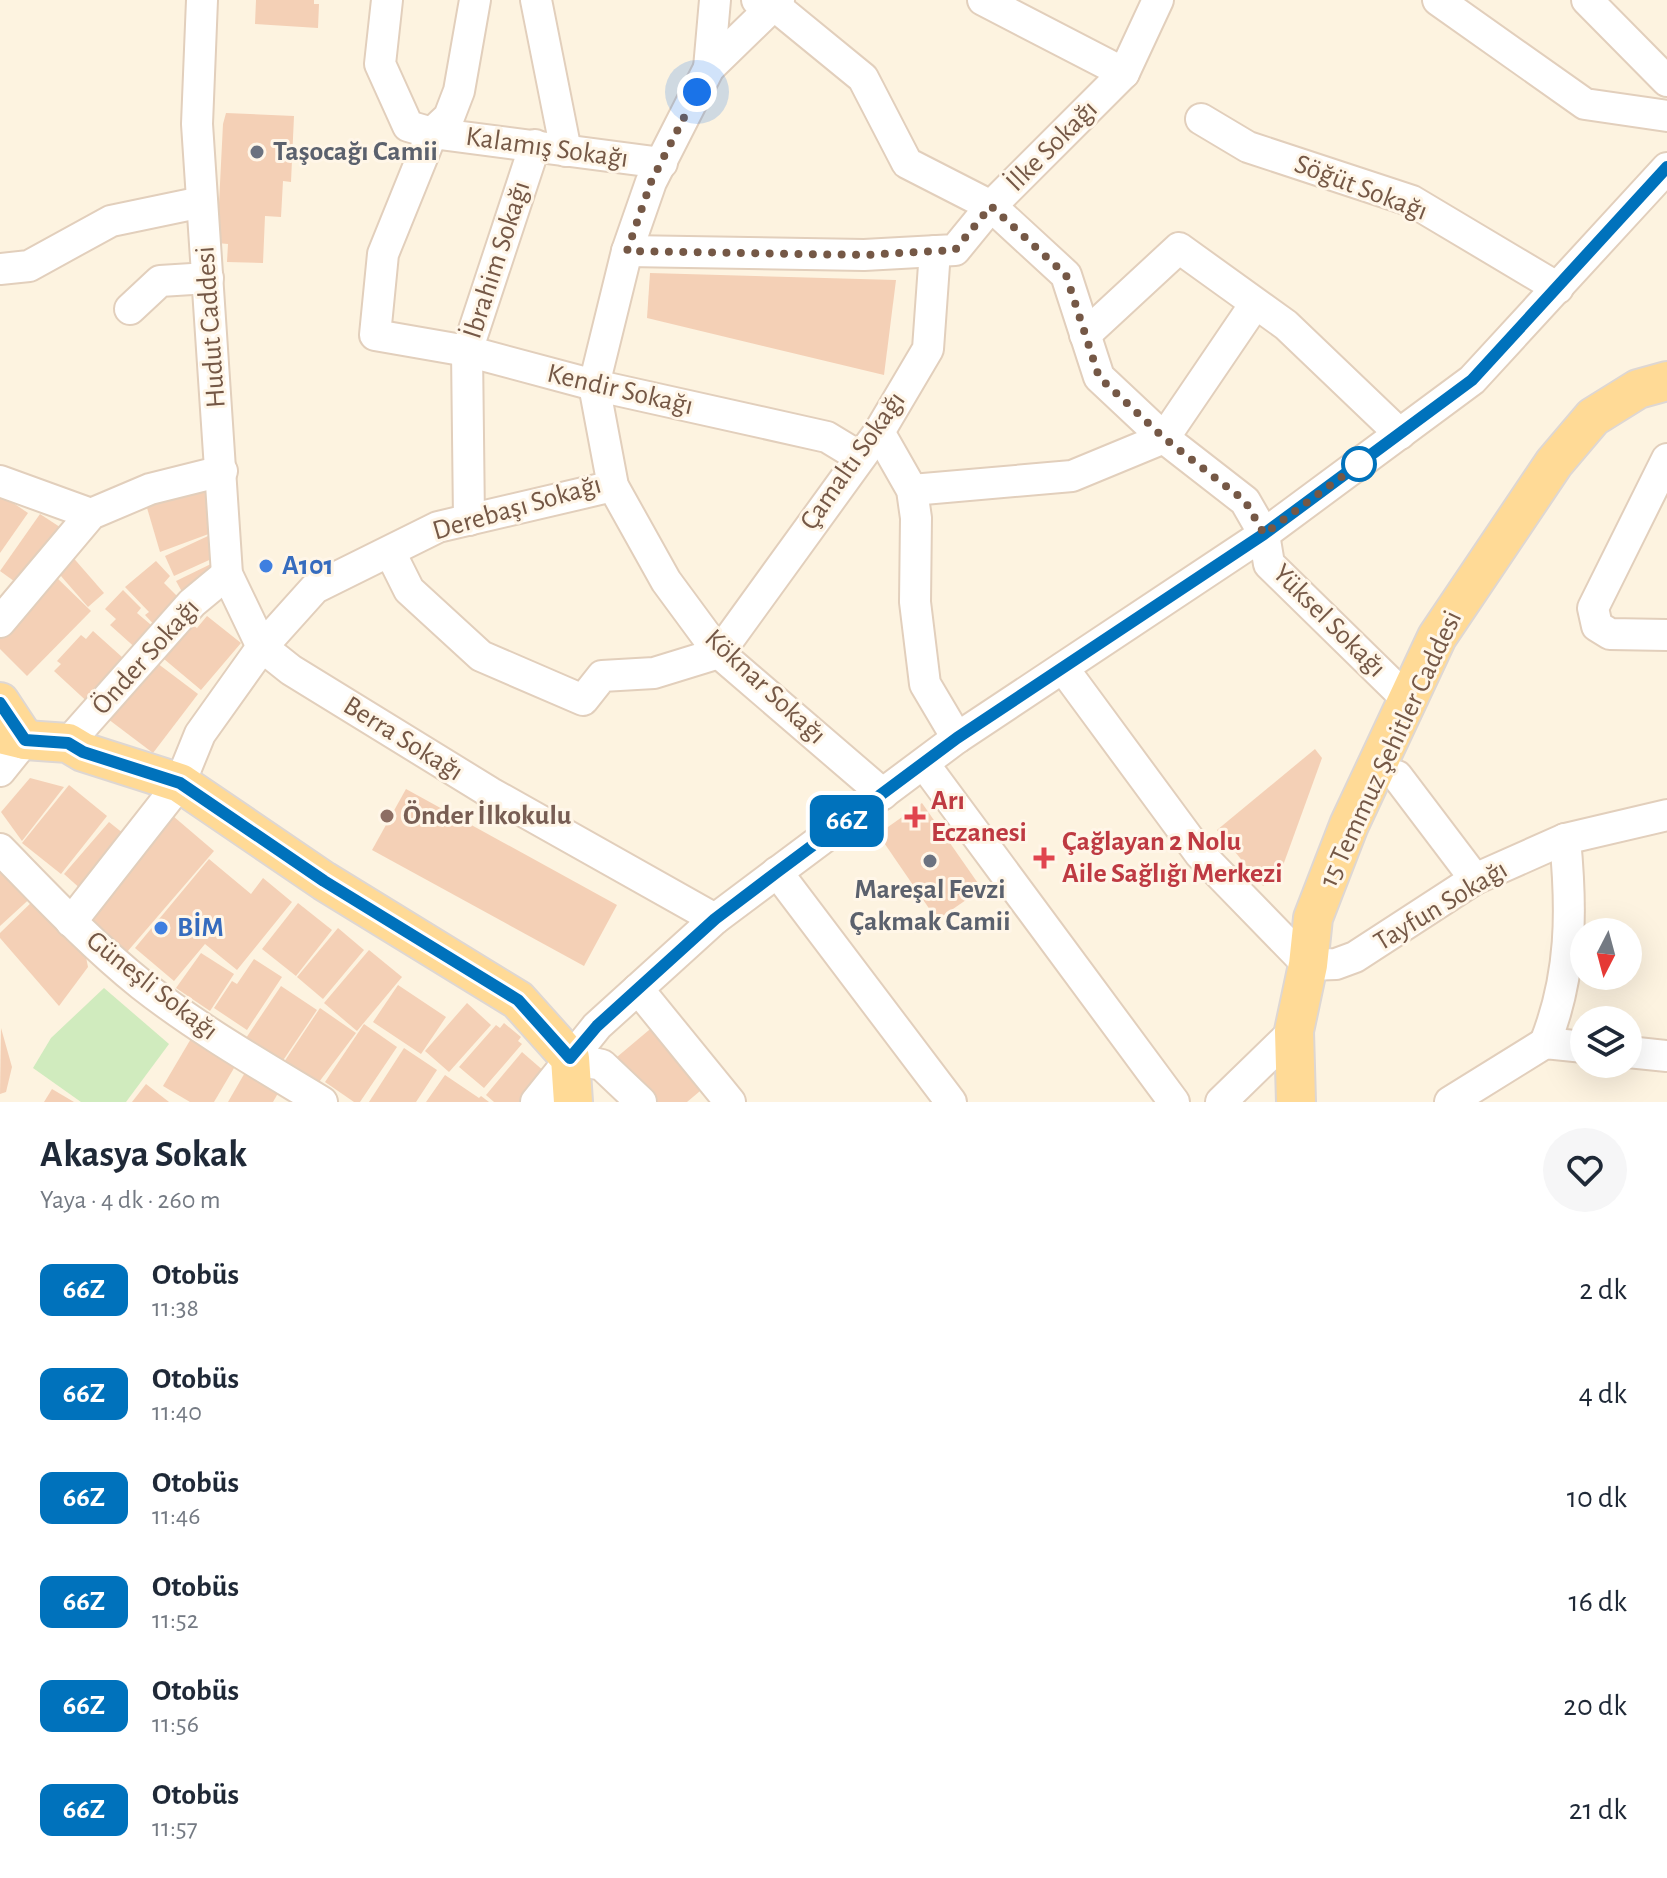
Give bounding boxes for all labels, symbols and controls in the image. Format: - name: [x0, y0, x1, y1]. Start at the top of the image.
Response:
- your location: [677, 72, 717, 112]
- street label: İlke Sokağı: [1000, 94, 1103, 197]
- street label: Kalamış Sokağı: [464, 123, 630, 173]
- place label: Taşocağı Camii: [273, 138, 438, 166]
- marker: Taşocağı Camii: [248, 143, 266, 161]
- street label: Söğüt Sokağı: [1291, 150, 1431, 226]
- street label: İbrahim Sokağı: [457, 177, 536, 342]
- street label: Hudut Caddesi: [191, 245, 231, 409]
- street label: Kendir Sokağı: [544, 360, 696, 420]
- street label: Çamaltı Sokağı: [795, 387, 911, 535]
- unlabelled marker: [1342, 447, 1376, 481]
- street label: Derebaşı Sokağı: [430, 471, 604, 545]
- place label: A101: [282, 552, 334, 580]
- marker: A101: [257, 557, 275, 575]
- street label: Yüksel Sokağı: [1267, 559, 1391, 683]
- street label: Önder Sokağı: [86, 592, 205, 720]
- street label: 15 Temmuz Şehitler Caddesi: [1315, 606, 1467, 892]
- street label: Köknar Sokağı: [699, 624, 831, 750]
- street label: Berra Sokağı: [338, 691, 468, 787]
- place label: Arı Eczanesi: [931, 787, 1027, 847]
- line badge: 66Z: [801, 795, 893, 847]
- place label: Önder İlkokulu: [403, 800, 572, 830]
- marker: Önder İlkokulu: [378, 807, 396, 825]
- text: 66Z: [826, 807, 868, 835]
- marker: Arı Eczanesi: [906, 808, 924, 826]
- place label: Çağlayan 2 Nolu Aile Sağlığı Merkezi: [1062, 828, 1282, 888]
- marker: Çağlayan 2 Nolu Aile Sağlığı Merkezi: [1033, 847, 1055, 869]
- marker: Mareşal Fevzi Çakmak Camii: [921, 852, 939, 870]
- street label: Tayfun Sokağı: [1370, 855, 1512, 957]
- place label: Mareşal Fevzi Çakmak Camii: [850, 876, 1010, 936]
- place label: BİM: [177, 912, 224, 942]
- north arrow: [1570, 918, 1642, 990]
- map controls: [1570, 918, 1642, 1078]
- marker: BİM: [152, 919, 170, 937]
- street label: Güneşli Sokağı: [81, 926, 223, 1046]
- button: layers: [1570, 1006, 1642, 1078]
- button: heart: [1543, 1128, 1627, 1212]
- text: Akasya Sokak: [40, 1136, 247, 1174]
- text: Yaya · 4 dk · 260 m: [40, 1187, 221, 1213]
- text: Otobüs: [152, 1260, 239, 1290]
- text: 2 dk: [1579, 1275, 1627, 1305]
- text: 66Z: [63, 1276, 105, 1304]
- text: 11:38: [152, 1295, 199, 1321]
- text: Otobüs: [152, 1364, 239, 1394]
- text: 4 dk: [1578, 1379, 1627, 1409]
- text: 66Z: [63, 1380, 105, 1408]
- text: 11:40: [152, 1399, 202, 1425]
- text: Otobüs: [152, 1468, 239, 1498]
- text: 10 dk: [1567, 1483, 1627, 1513]
- text: 66Z: [63, 1484, 105, 1512]
- text: 11:46: [152, 1503, 201, 1529]
- text: Otobüs: [152, 1572, 239, 1602]
- text: 16 dk: [1568, 1587, 1627, 1617]
- text: 66Z: [63, 1588, 105, 1616]
- text: 11:52: [152, 1607, 199, 1633]
- text: Otobüs: [152, 1676, 239, 1706]
- text: 20 dk: [1563, 1691, 1627, 1721]
- text: 66Z: [63, 1692, 105, 1720]
- text: 11:56: [152, 1711, 199, 1737]
- text: Otobüs: [152, 1780, 239, 1810]
- text: 21 dk: [1569, 1795, 1627, 1825]
- text: 66Z: [63, 1796, 105, 1824]
- text: 11:57: [152, 1815, 198, 1841]

